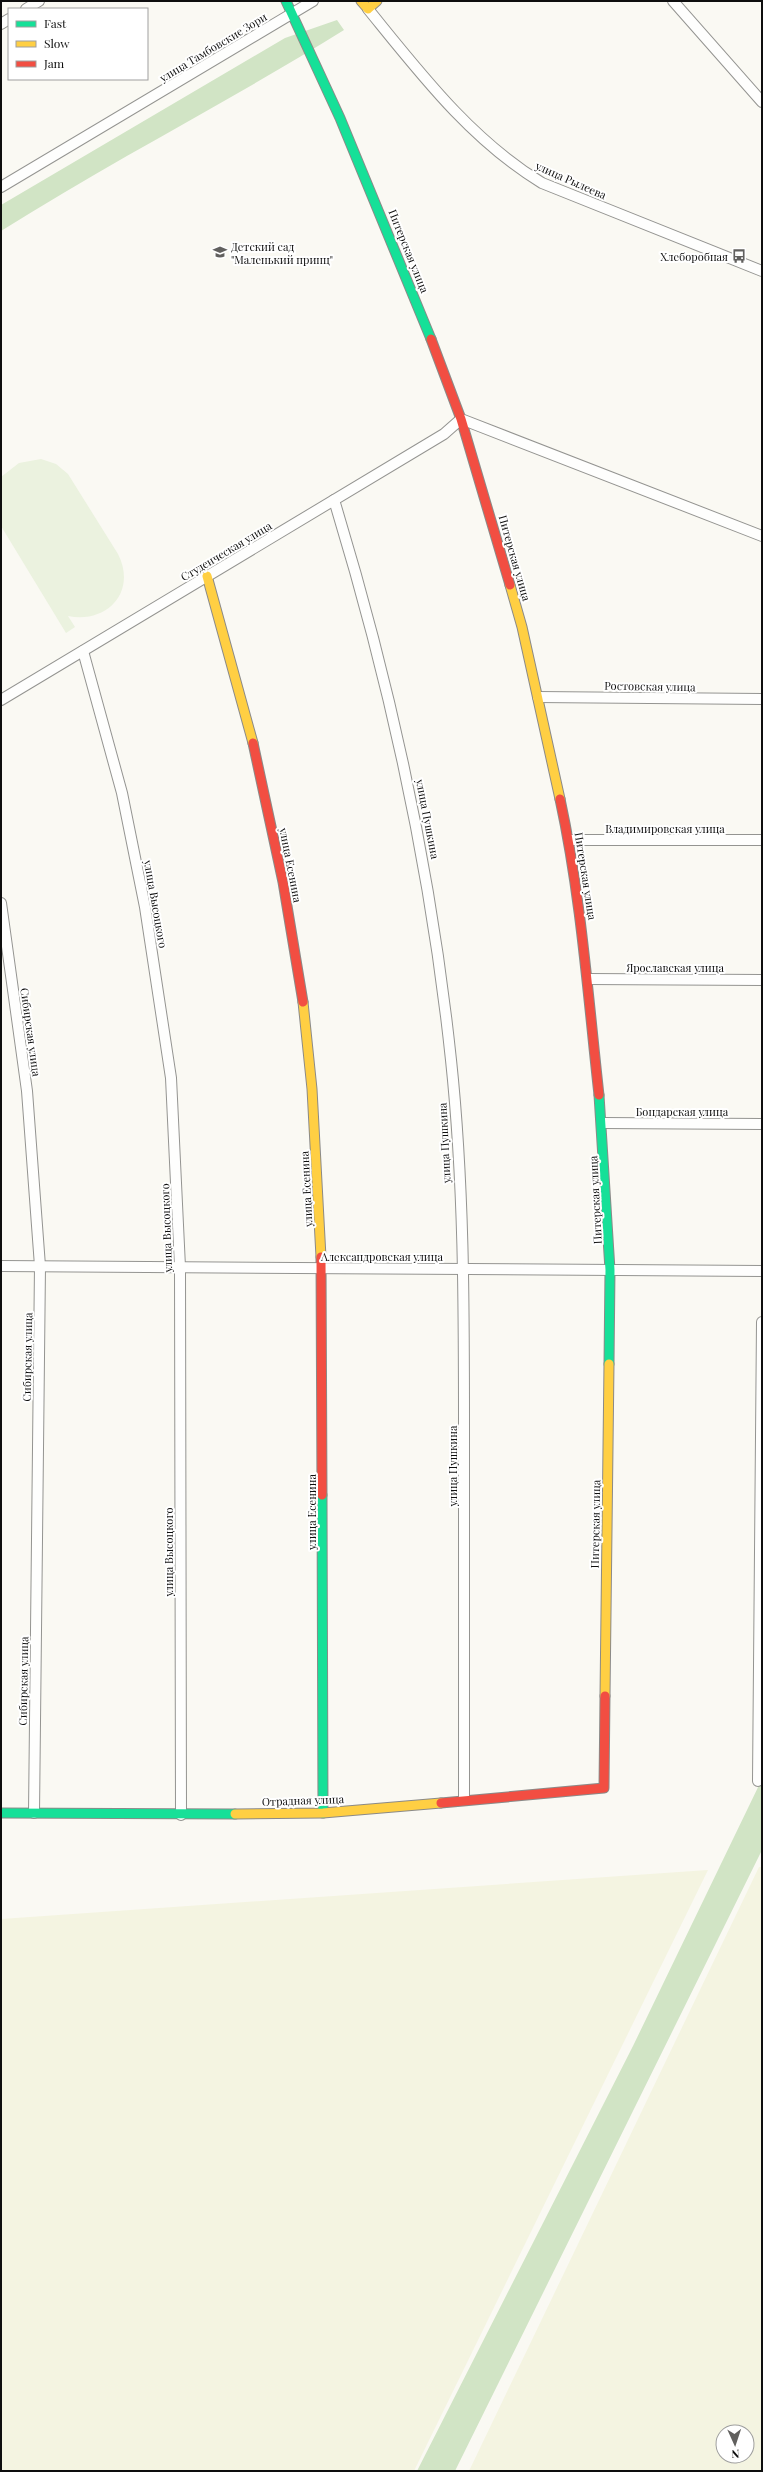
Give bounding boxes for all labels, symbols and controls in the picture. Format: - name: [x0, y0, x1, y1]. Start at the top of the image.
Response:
- legend: [8, 8, 148, 80]
- street label: улица Тамбовские Зори: [156, 9, 270, 86]
- text: Fast: [44, 15, 67, 31]
- text: Slow: [44, 35, 70, 51]
- text: Jam: [43, 55, 65, 71]
- street label: улица Рылеева: [532, 157, 609, 203]
- street label: Питерская улица: [385, 207, 433, 295]
- place label: Детский сад "Маленький принц": [231, 239, 333, 267]
- school or university icon: Детский сад "Маленький принц": [212, 244, 228, 260]
- bus stop icon: Хлеборобная: [731, 248, 747, 264]
- place label: Хлеборобная: [660, 249, 728, 264]
- street label: Питерская улица: [496, 513, 535, 603]
- street label: Студенческая улица: [178, 518, 275, 584]
- street label: Ростовская улица: [604, 678, 696, 694]
- street label: улица Пушкина: [413, 777, 443, 861]
- street label: Владимировская улица: [605, 821, 725, 836]
- street label: улица Есенина: [276, 825, 306, 904]
- street label: Питерская улица: [572, 831, 600, 922]
- street label: улица Высоцкого: [141, 858, 171, 949]
- street label: Ярославская улица: [625, 960, 724, 975]
- street label: Сибирская улица: [17, 987, 45, 1078]
- street label: улица Пушкина: [434, 1102, 454, 1185]
- street label: Бондарская улица: [636, 1104, 729, 1119]
- street label: улица Есенина: [296, 1150, 316, 1228]
- street label: Питерская улица: [585, 1155, 605, 1245]
- street label: улица Высоцкого: [157, 1183, 175, 1274]
- street label: Александровская улица: [320, 1249, 444, 1264]
- street label: Сибирская улица: [19, 1312, 35, 1402]
- street label: улица Пушкина: [445, 1425, 460, 1507]
- street label: улица Есенина: [304, 1474, 319, 1551]
- street label: Питерская улица: [587, 1479, 603, 1568]
- street label: улица Высоцкого: [161, 1507, 176, 1598]
- street label: Сибирская улица: [15, 1636, 31, 1726]
- street label: Отрадная улица: [262, 1791, 345, 1809]
- north arrow: [715, 2424, 755, 2464]
- text: N: [731, 2447, 740, 2462]

